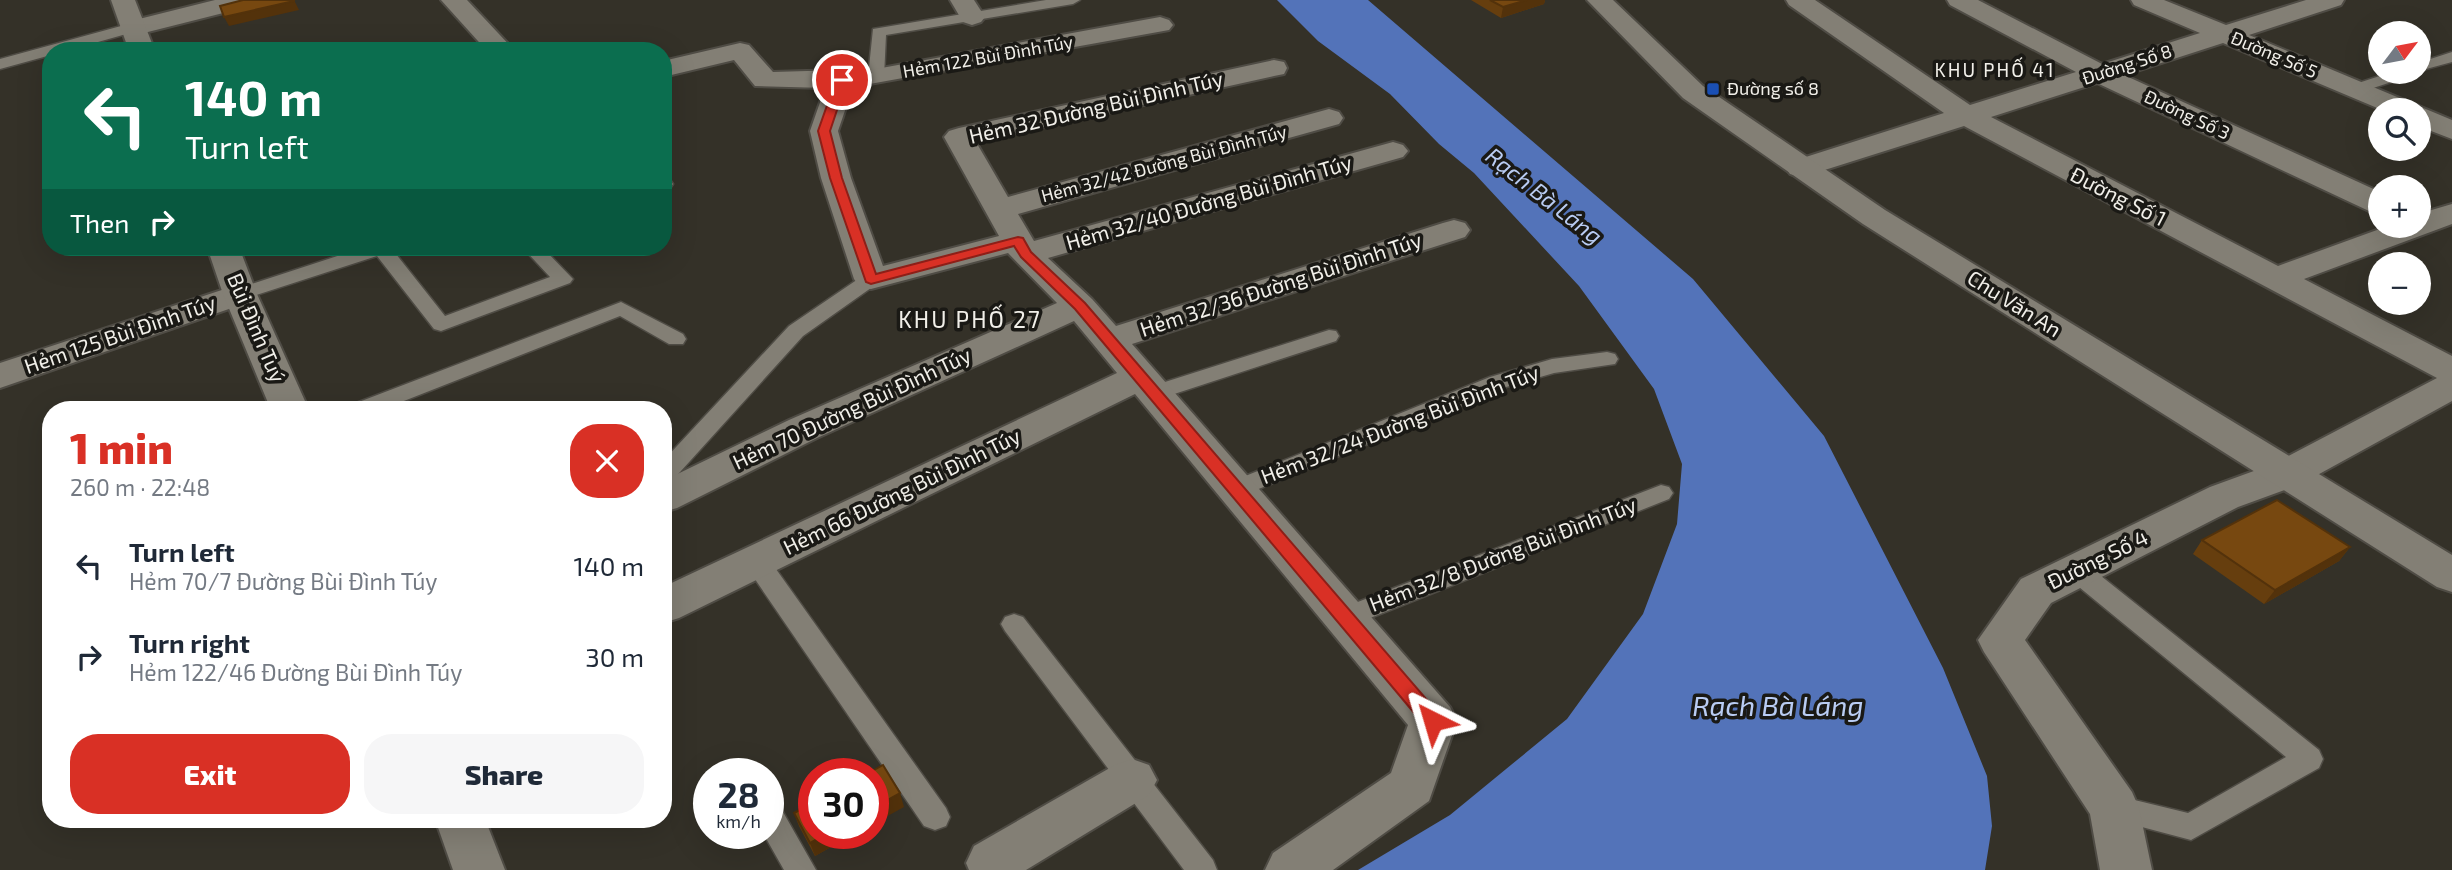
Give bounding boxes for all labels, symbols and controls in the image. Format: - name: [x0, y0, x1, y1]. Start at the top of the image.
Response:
- north arrow: [2368, 21, 2431, 84]
- map controls: [2368, 21, 2431, 315]
- street label: Đường Số 5: [2228, 26, 2321, 82]
- street label: Hẻm 122 Bùi Đình Túy: [901, 30, 1075, 82]
- street label: Đường Số 8: [2079, 39, 2174, 89]
- pin: [812, 50, 872, 110]
- district label: KHU PHỐ 41: [1935, 56, 2055, 81]
- icon: arrive: [823, 61, 861, 99]
- street label: Hẻm 32 Đường Bùi Đình Túy: [966, 65, 1225, 148]
- text: 140 m: [185, 67, 322, 126]
- icon: left: [70, 70, 161, 161]
- place label: Đường số 8: [1727, 77, 1819, 99]
- marker: Đường số 8: [1705, 81, 1721, 97]
- street label: Đường Số 3: [2141, 85, 2234, 144]
- button: search: [2368, 98, 2431, 161]
- street label: Hẻm 32/42 Đường Bùi Đình Túy: [1039, 119, 1289, 206]
- text: Turn left: [185, 127, 309, 165]
- water label: Rạch Bà Láng: [1481, 141, 1609, 250]
- street label: Hẻm 32/40 Đường Bùi Đình Túy: [1063, 149, 1355, 254]
- street label: Đường Số 1: [2067, 161, 2171, 230]
- button: +: [2368, 175, 2431, 238]
- icon: right: [143, 203, 181, 241]
- text: Then: [70, 207, 129, 238]
- street label: Hẻm 32/36 Đường Bùi Đình Túy: [1137, 226, 1424, 341]
- button: −: [2368, 252, 2431, 315]
- street label: Chu Văn An: [1963, 264, 2066, 341]
- street label: Bùi Đình Tuý: [223, 269, 292, 386]
- street label: Hẻm 125 Bùi Đình Túy: [21, 289, 218, 378]
- district label: KHU PHỐ 27: [898, 303, 1042, 333]
- street label: Hẻm 70 Đường Bùi Đình Túy: [728, 341, 974, 474]
- street label: Hẻm 32/24 Đường Bùi Đình Túy: [1257, 359, 1542, 488]
- text: 1 min: [70, 422, 173, 472]
- street label: Hẻm 66 Đường Bùi Đình Túy: [779, 422, 1024, 559]
- button: close: [570, 424, 644, 498]
- text: 260 m · 22:48: [70, 473, 210, 501]
- street label: Hẻm 32/8 Đường Bùi Đình Túy: [1366, 491, 1639, 616]
- street label: Đường Số 4: [2043, 524, 2152, 594]
- text: Turn left: [129, 536, 235, 567]
- icon: left: [70, 547, 108, 585]
- text: 140 m: [573, 550, 644, 581]
- text: Hẻm 70/7 Đường Bùi Đình Túy: [129, 567, 437, 595]
- text: Turn right: [129, 627, 250, 658]
- icon: right: [70, 638, 108, 676]
- text: 30 m: [585, 641, 644, 672]
- text: Hẻm 122/46 Đường Bùi Đình Túy: [129, 658, 462, 686]
- position arrow: [1396, 684, 1470, 758]
- water label: Rạch Bà Láng: [1692, 688, 1864, 722]
- button: Exit: [70, 734, 350, 814]
- button: Share: [364, 734, 644, 814]
- speed limit sign: 30: [798, 758, 889, 849]
- text: 28: [717, 773, 760, 815]
- text: km/h: [716, 810, 761, 832]

